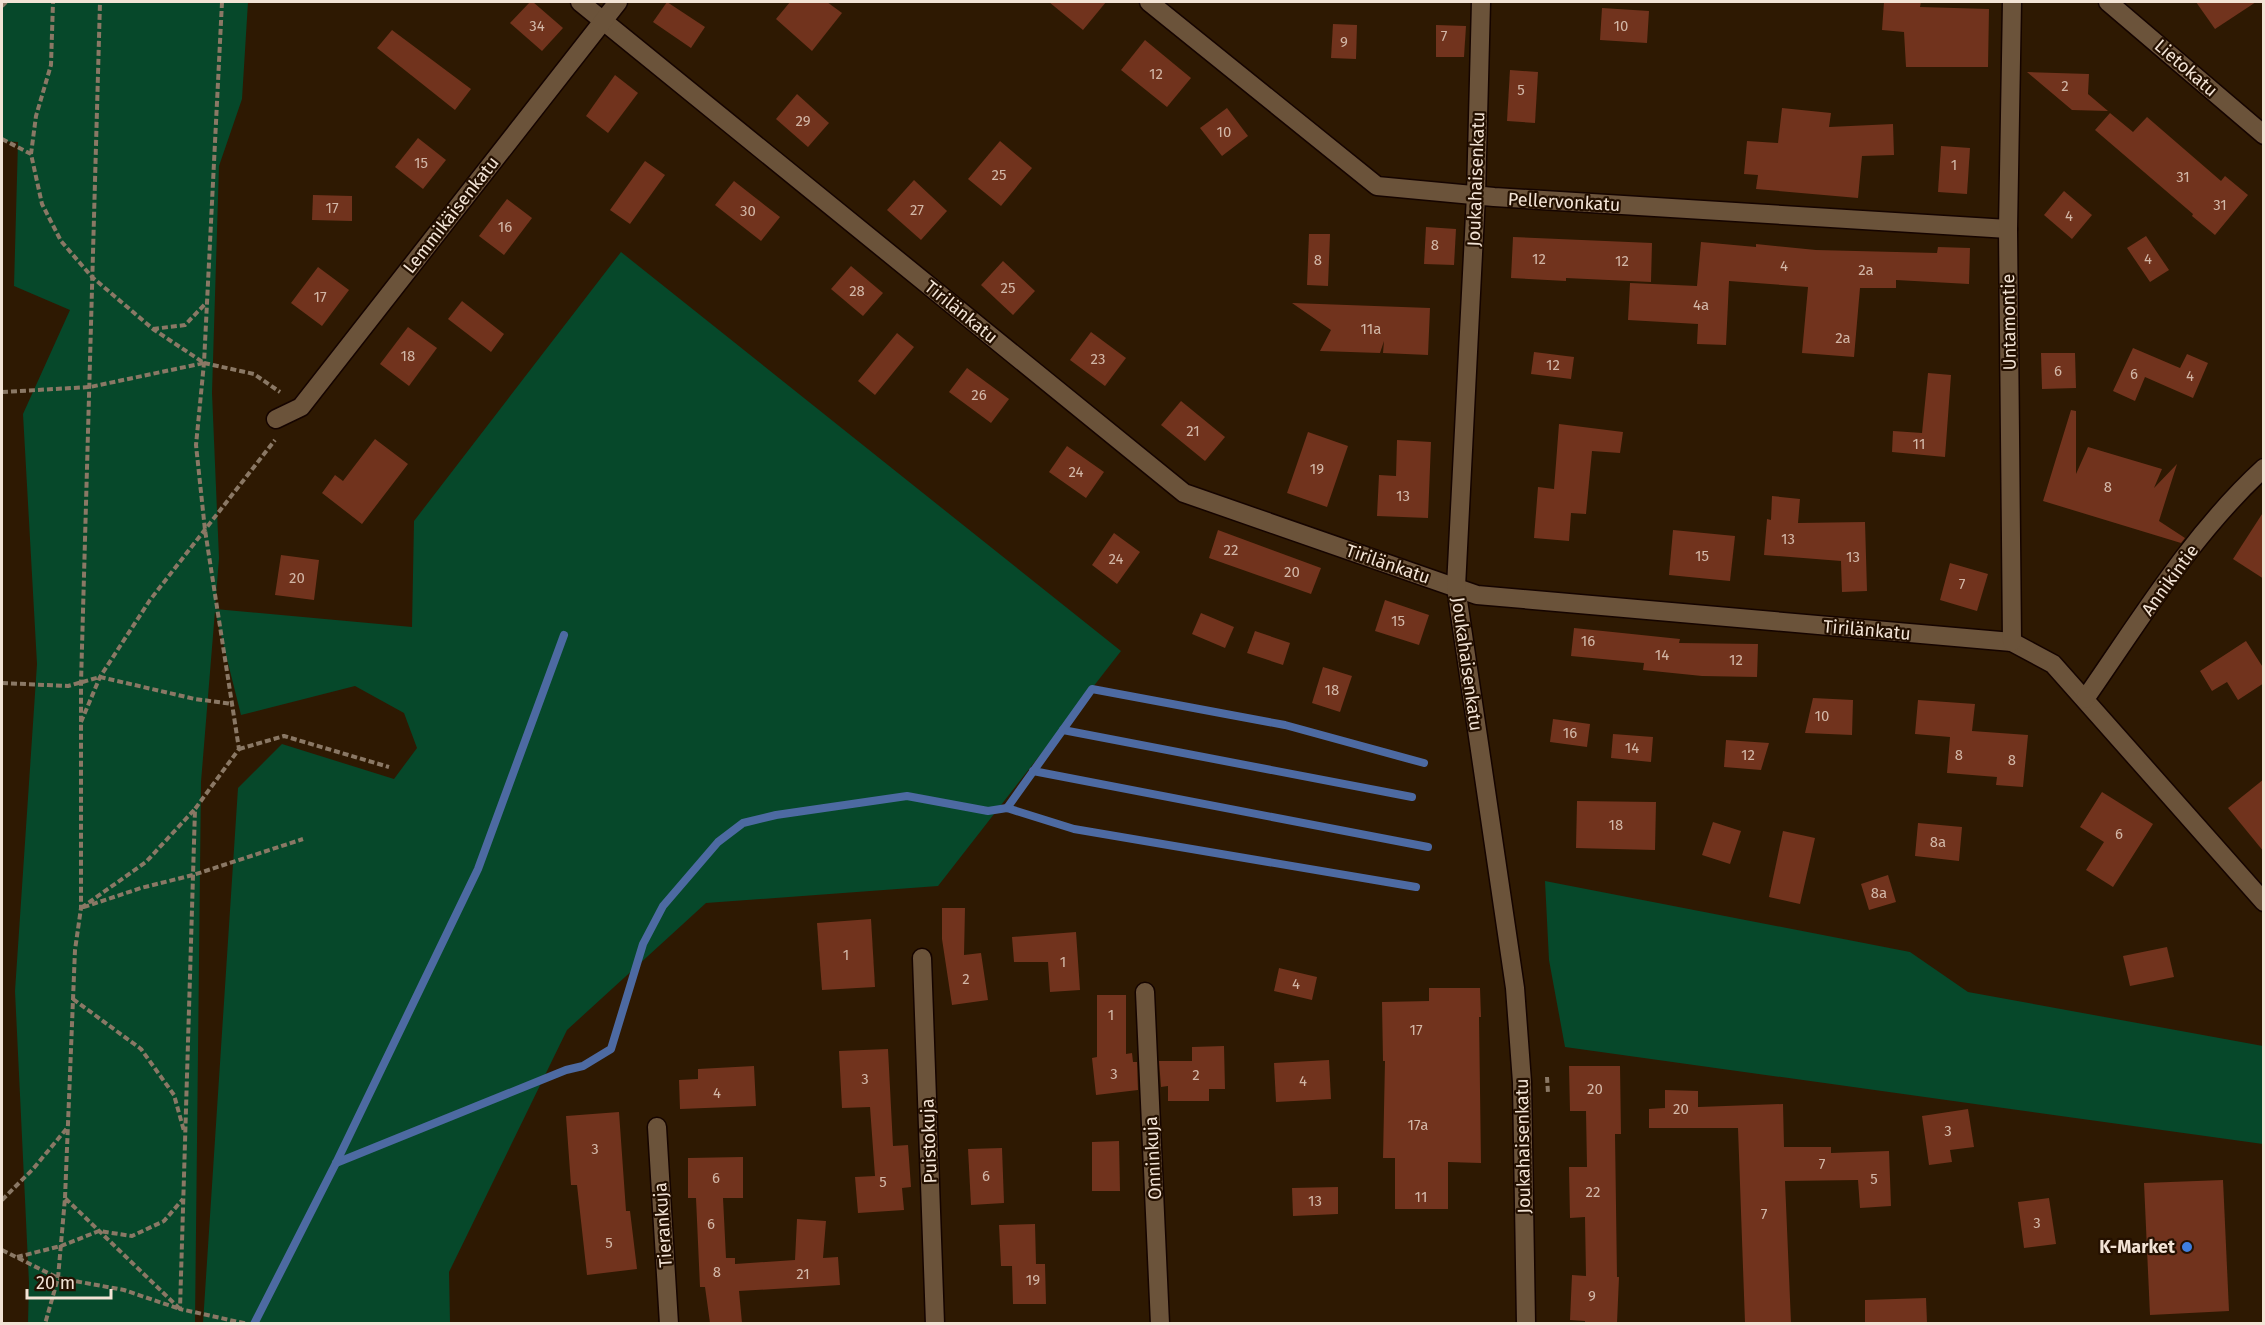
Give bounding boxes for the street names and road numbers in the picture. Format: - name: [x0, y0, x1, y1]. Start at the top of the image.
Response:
- street label: Lietokatu: [2150, 35, 2222, 101]
- street label: Joukahaisenkatu: [1463, 111, 1489, 247]
- street label: Lemmikäisenkatu: [398, 152, 504, 278]
- street label: Pellervonkatu: [1507, 188, 1621, 216]
- street label: Untamontie: [1997, 274, 2021, 370]
- street label: Tirilänkatu: [920, 276, 1002, 348]
- street label: Tirilänkatu: [1343, 539, 1433, 589]
- street label: Annikintie: [2137, 540, 2203, 620]
- street label: Joukahaisenkatu: [1447, 596, 1487, 732]
- street label: Tirilänkatu: [1822, 615, 1912, 645]
- street label: Joukahaisenkatu: [1511, 1078, 1535, 1214]
- street label: Puistokuja: [917, 1098, 941, 1184]
- street label: Onninkuja: [1140, 1116, 1166, 1200]
- street label: Tierankuja: [649, 1182, 677, 1268]

